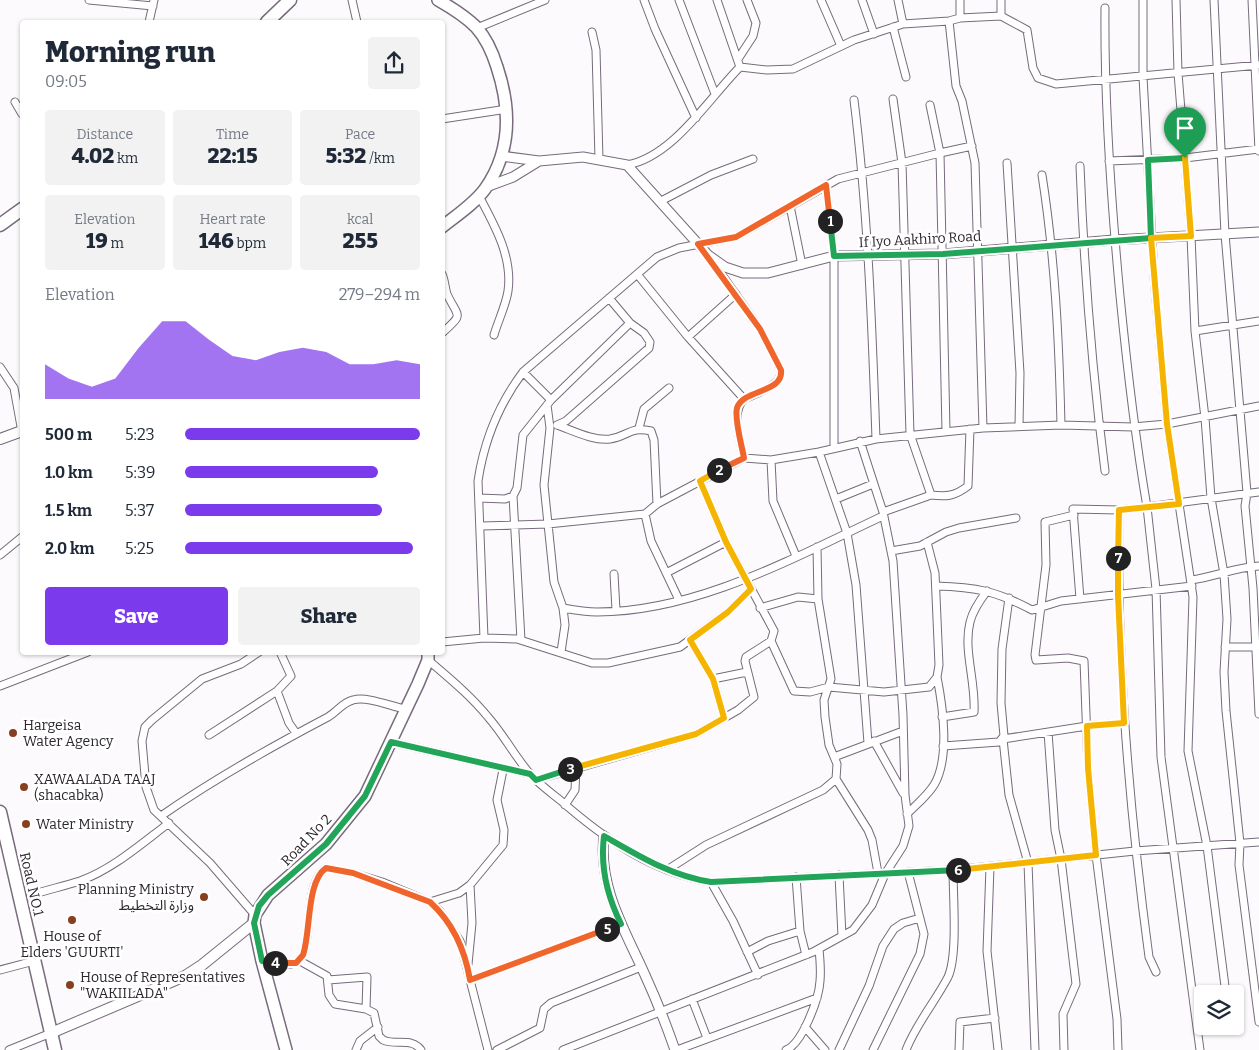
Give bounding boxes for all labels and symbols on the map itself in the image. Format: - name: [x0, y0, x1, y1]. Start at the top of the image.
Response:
- pin: [1164, 107, 1206, 158]
- pin: 1: [818, 208, 842, 234]
- street label: If Iyo Aakhiro Road: [858, 228, 982, 251]
- pin: 2: [706, 458, 732, 482]
- pin: 7: [1106, 546, 1130, 570]
- place label: Hargeisa Water Agency: [23, 717, 114, 750]
- marker: Hargeisa Water Agency: [7, 727, 19, 739]
- pin: 3: [558, 756, 582, 782]
- place label: XAWAALADA TAAJ (shacabka): [34, 771, 156, 804]
- marker: XAWAALADA TAAJ (shacabka): [18, 781, 30, 793]
- street label: Road No 2: [278, 811, 335, 870]
- place label: Water Ministry: [36, 816, 134, 833]
- marker: Water Ministry: [20, 818, 32, 830]
- street label: Road NO.1: [16, 851, 47, 918]
- pin: 6: [946, 858, 970, 882]
- place label: Planning Ministry وزارة التخطيط: [78, 881, 195, 914]
- marker: Planning Ministry وزارة التخطيط: [198, 891, 210, 903]
- marker: House of Elders 'GUURTI': [66, 914, 78, 926]
- pin: 5: [594, 916, 620, 942]
- place label: House of Elders 'GUURTI': [20, 928, 124, 961]
- pin: 4: [262, 950, 288, 976]
- place label: House of Representatives "WAKIILADA": [80, 969, 245, 1002]
- marker: House of Representatives "WAKIILADA": [64, 979, 76, 991]

